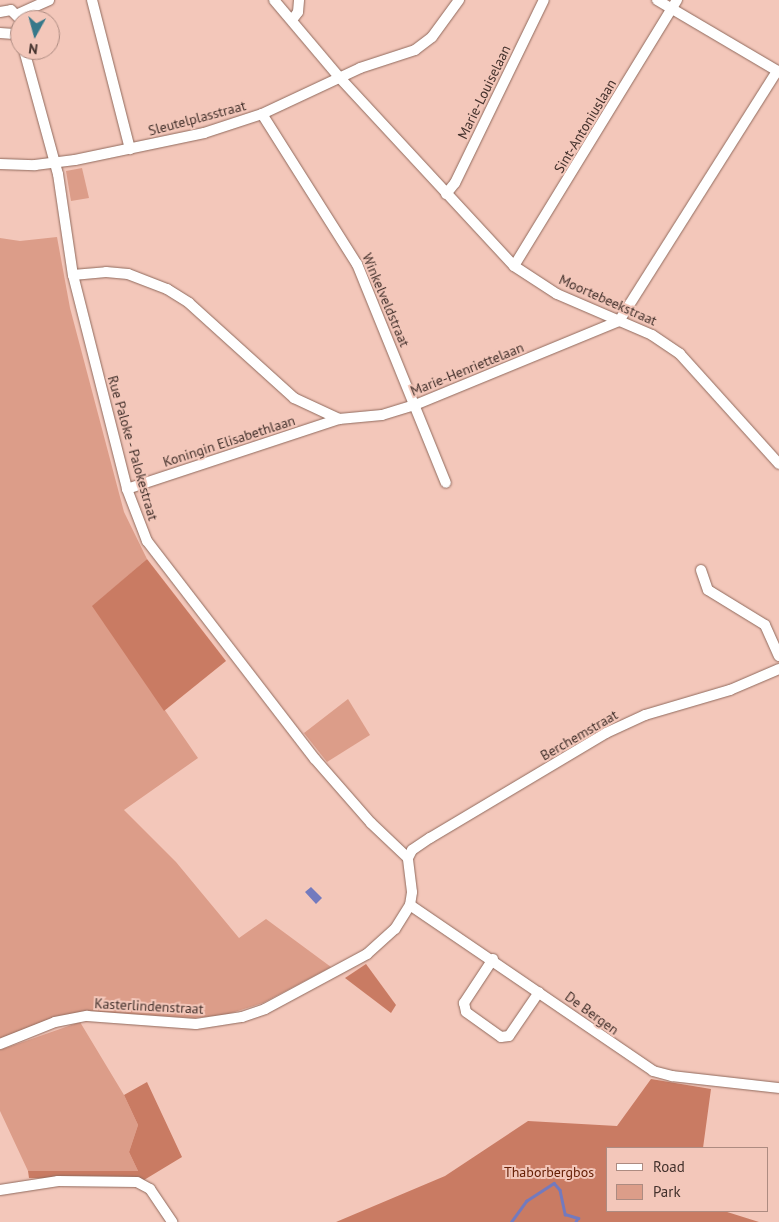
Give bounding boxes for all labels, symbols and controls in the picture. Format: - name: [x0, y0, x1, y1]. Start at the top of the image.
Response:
- north arrow: [10, 10, 60, 60]
- text: N: [28, 39, 39, 58]
- street label: Marie-Louiselaan: [454, 42, 514, 142]
- street label: Sint-Antoniuslaan: [550, 76, 620, 176]
- street label: Sleutelplasstraat: [146, 97, 248, 139]
- street label: Winkelveldstraat: [359, 251, 413, 349]
- street label: Moortebeekstraat: [556, 271, 660, 329]
- street label: Marie-Henriettelaan: [408, 339, 526, 399]
- street label: Rue Paloke - Palokestraat: [104, 373, 162, 523]
- street label: Koningin Elisabethlaan: [161, 412, 297, 470]
- street label: Berchemstraat: [537, 706, 621, 764]
- street label: De Bergen: [562, 988, 622, 1038]
- street label: Kasterlindenstraat: [94, 995, 204, 1017]
- legend: [606, 1147, 769, 1212]
- text: Road: [653, 1157, 685, 1176]
- park label: Thaborbergbos: [504, 1164, 594, 1180]
- text: Park: [653, 1182, 681, 1201]

